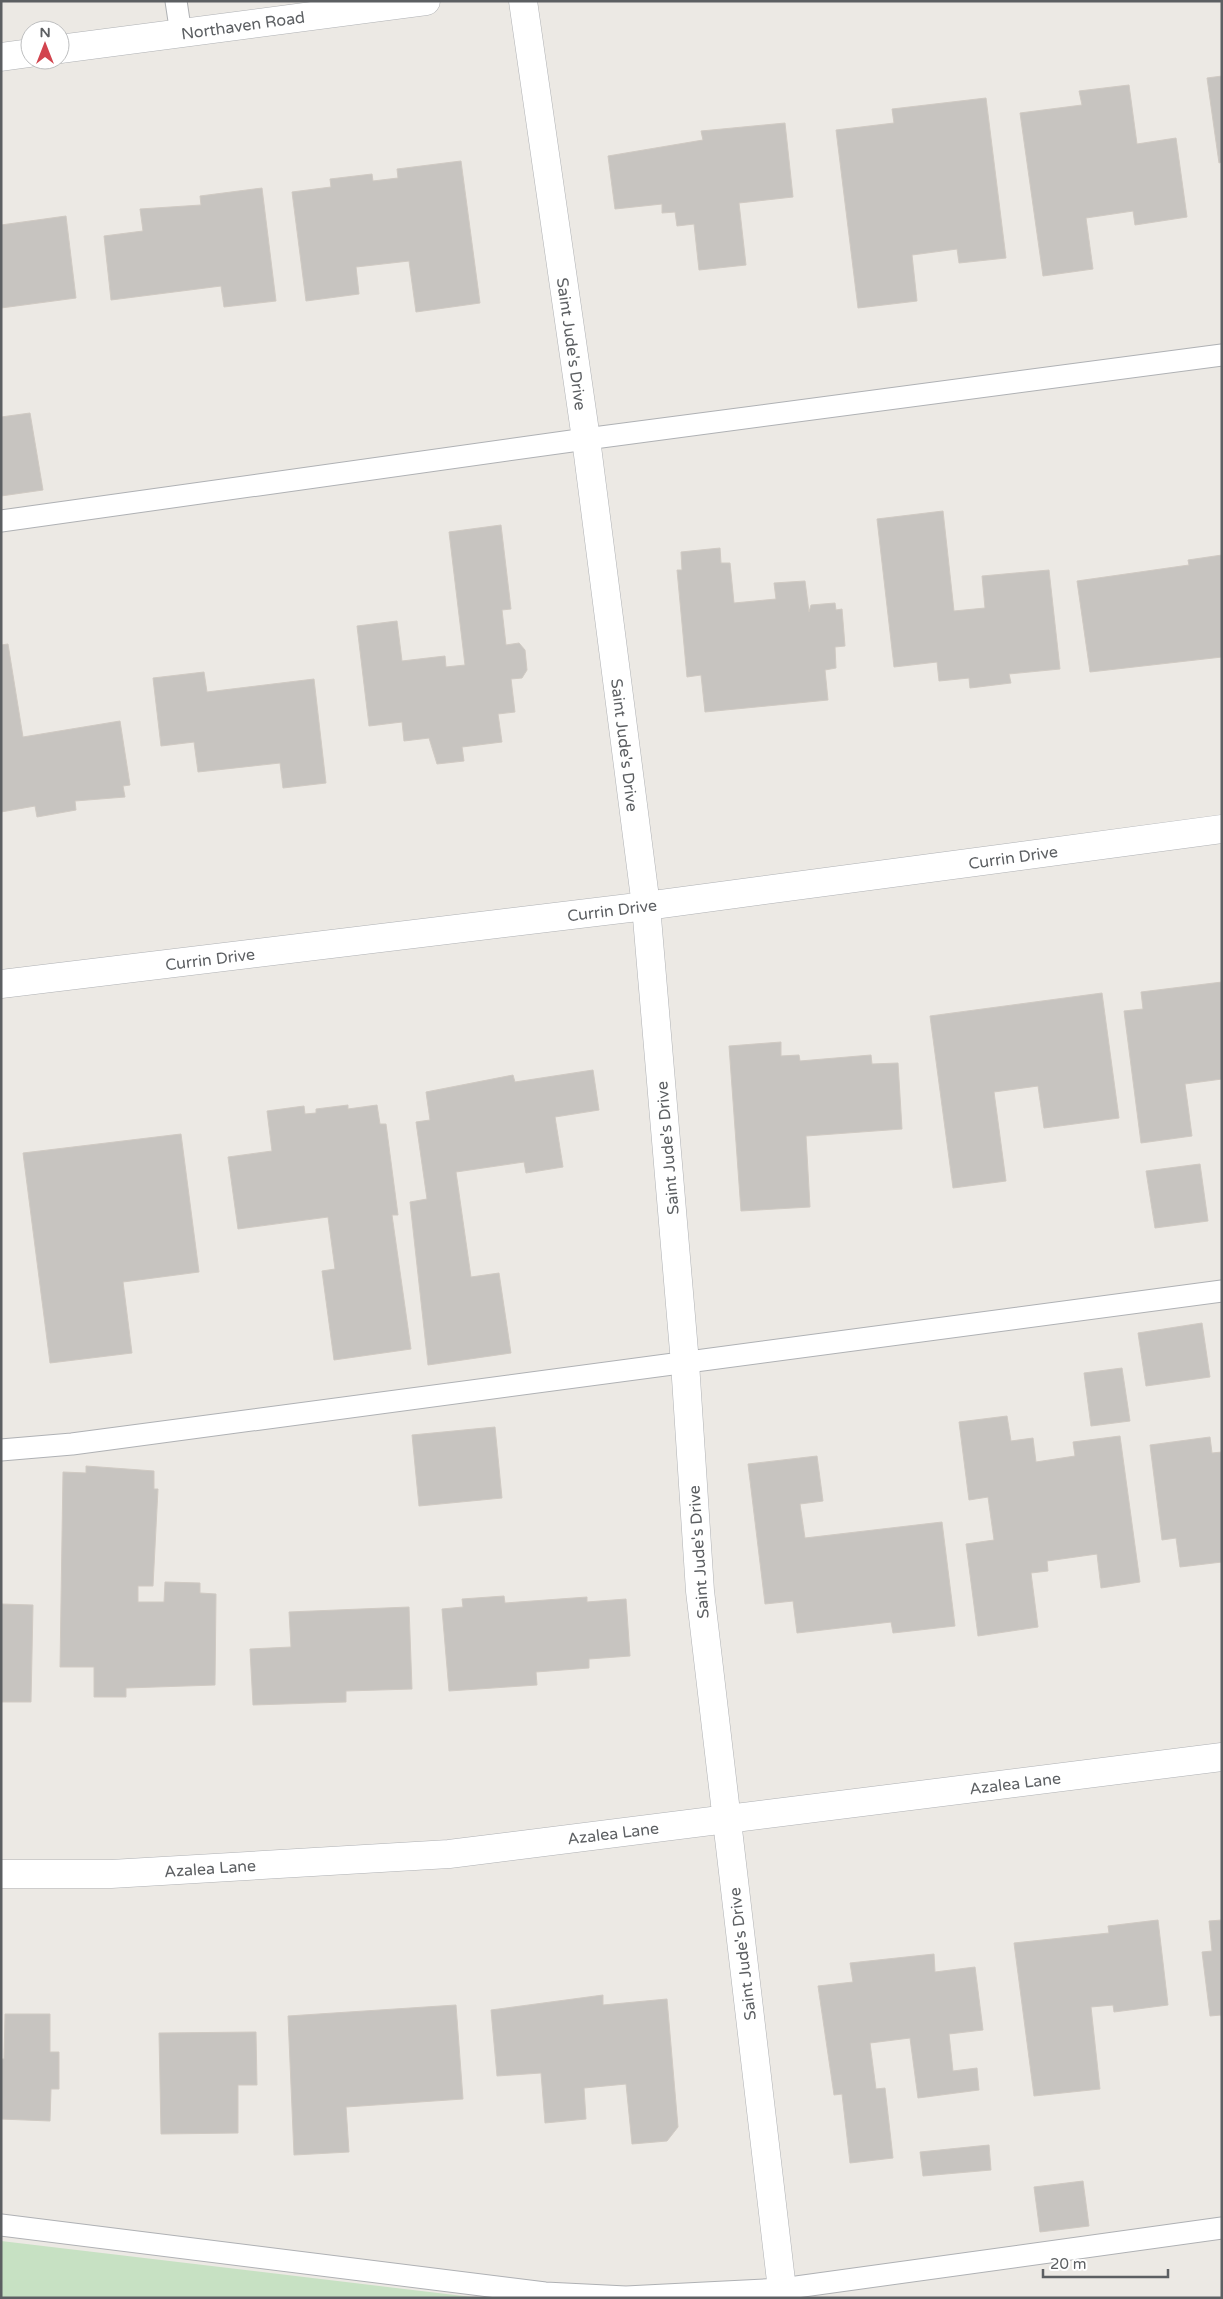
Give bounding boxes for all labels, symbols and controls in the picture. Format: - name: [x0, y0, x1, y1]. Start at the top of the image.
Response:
- street label: Northaven Road: [180, 7, 306, 45]
- north arrow: [20, 20, 70, 70]
- text: N: [39, 24, 51, 41]
- street label: Saint Jude's Drive: [552, 276, 590, 412]
- street label: Saint Jude's Drive: [606, 677, 642, 813]
- street label: Currin Drive: [967, 842, 1059, 874]
- street label: Currin Drive: [566, 896, 658, 926]
- street label: Currin Drive: [164, 945, 256, 975]
- street label: Saint Jude's Drive: [652, 1080, 684, 1215]
- street label: Saint Jude's Drive: [684, 1484, 714, 1619]
- street label: Azalea Lane: [968, 1768, 1062, 1800]
- street label: Azalea Lane: [566, 1818, 660, 1850]
- street label: Azalea Lane: [163, 1856, 257, 1882]
- street label: Saint Jude's Drive: [725, 1886, 761, 2022]
- scale bar: [1043, 2246, 1168, 2278]
- text: 20 m: [1050, 2255, 1087, 2273]

